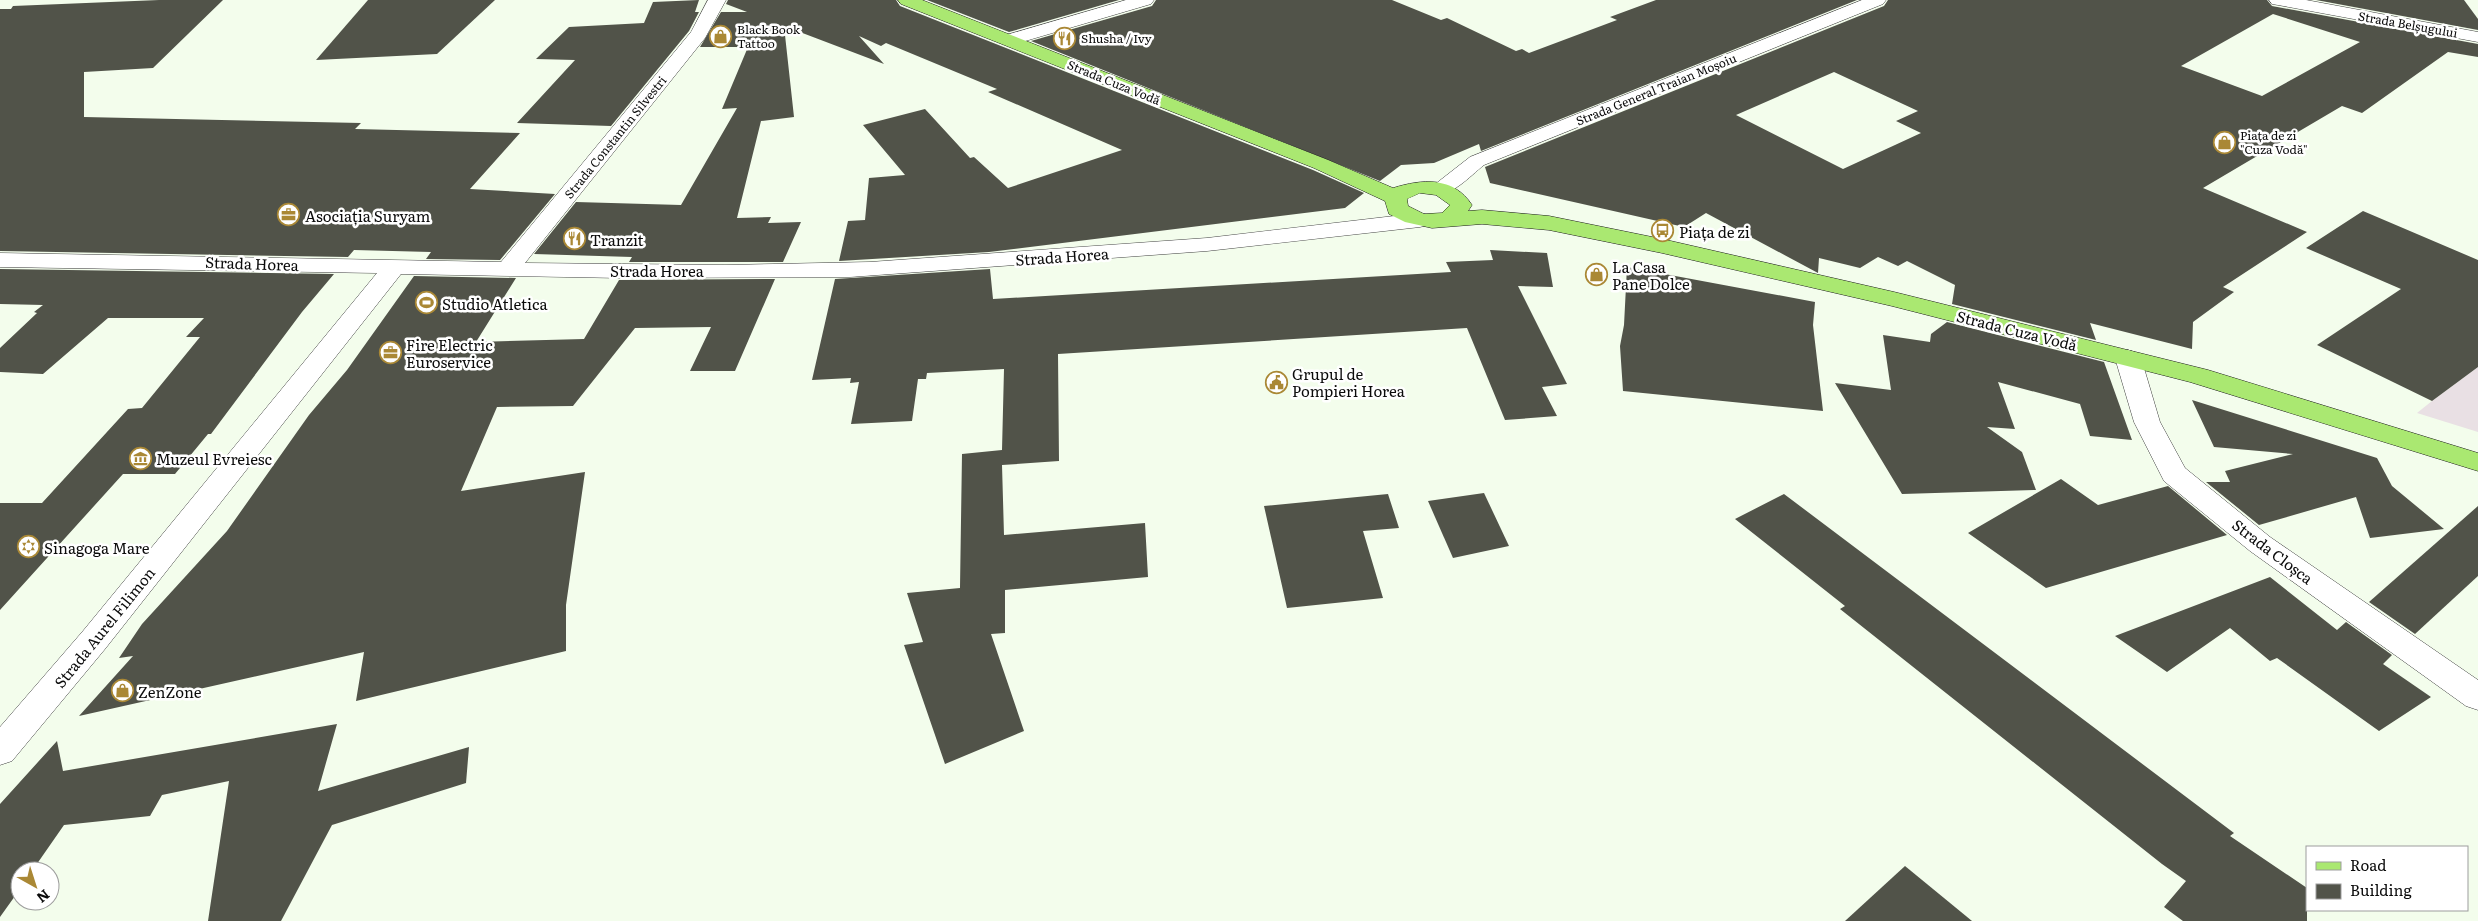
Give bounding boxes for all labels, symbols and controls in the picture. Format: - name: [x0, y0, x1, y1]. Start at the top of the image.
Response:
- street label: Strada Belșugului: [2357, 6, 2459, 42]
- place label: Black Book Tattoo: [737, 20, 801, 52]
- shop icon: Black Book Tattoo: [709, 24, 733, 48]
- restaurant icon: Shusha / Ivy: [1053, 26, 1077, 50]
- place label: Shusha / Ivy: [1081, 29, 1152, 47]
- street label: Strada General Traian Moșoiu: [1573, 48, 1739, 130]
- street label: Strada Cuza Vodă: [1065, 55, 1164, 109]
- street label: Strada Constantin Silvestri: [560, 72, 670, 202]
- place label: Piața de zi "Cuza Vodă": [2240, 126, 2308, 158]
- shop icon: Piața de zi "Cuza Vodă": [2212, 130, 2236, 154]
- office icon: Asociația Suryam: [277, 203, 301, 227]
- place label: Asociația Suryam: [305, 204, 431, 227]
- bus stop icon: Piața de zi: [1651, 219, 1675, 243]
- place label: Piața de zi: [1679, 220, 1750, 243]
- restaurant icon: Tranzit: [562, 227, 586, 251]
- place label: Tranzit: [590, 228, 644, 251]
- street label: Strada Horea: [1014, 241, 1111, 271]
- street label: Strada Horea: [205, 250, 300, 276]
- place label: La Casa Pane Dolce: [1612, 255, 1690, 295]
- street label: Strada Horea: [610, 259, 705, 282]
- shop icon: La Casa Pane Dolce: [1584, 263, 1608, 287]
- sports icon: Studio Atletica: [414, 291, 438, 315]
- place label: Studio Atletica: [442, 292, 549, 315]
- street label: Strada Cuza Vodă: [1954, 304, 2081, 356]
- place label: Fire Electric Euroservice: [406, 333, 493, 373]
- office icon: Fire Electric Euroservice: [378, 341, 402, 365]
- place label: Grupul de Pompieri Horea: [1292, 362, 1406, 402]
- public building icon: Grupul de Pompieri Horea: [1264, 370, 1288, 394]
- museum icon: Muzeul Evreiesc: [128, 446, 152, 470]
- place label: Muzeul Evreiesc: [156, 447, 272, 470]
- street label: Strada Cloșca: [2228, 513, 2319, 590]
- synagogue icon: Sinagoga Mare: [16, 535, 40, 559]
- place label: Sinagoga Mare: [44, 536, 150, 559]
- street label: Strada Aurel Filimon: [48, 562, 160, 692]
- shop icon: ZenZone: [110, 679, 134, 703]
- place label: ZenZone: [138, 680, 202, 703]
- legend: [2306, 846, 2468, 911]
- text: Road: [2350, 853, 2386, 876]
- north arrow: [10, 861, 60, 911]
- text: Building: [2350, 878, 2412, 901]
- text: N: [33, 885, 55, 909]

